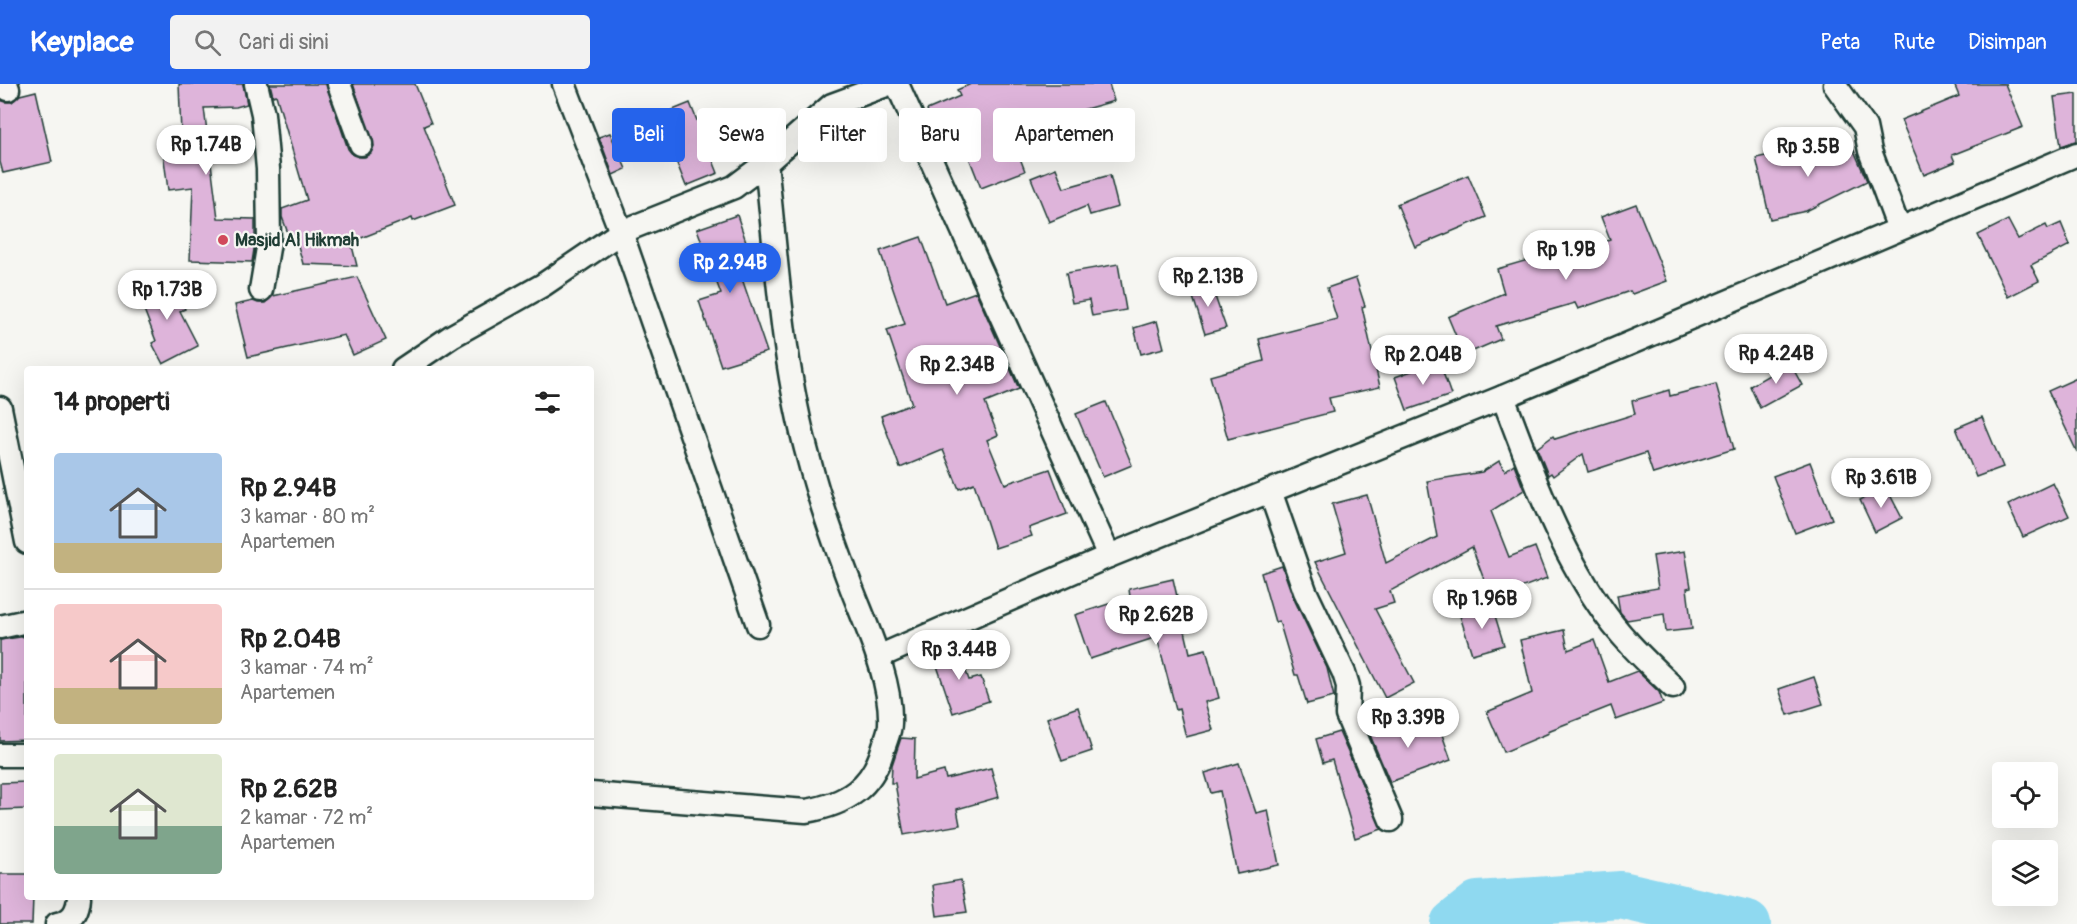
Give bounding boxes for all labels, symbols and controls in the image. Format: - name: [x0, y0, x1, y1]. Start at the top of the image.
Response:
- search box: [170, 15, 590, 69]
- text: Keyplace: [30, 25, 134, 60]
- icon: search: [191, 26, 224, 59]
- text: Cari di sini: [239, 28, 328, 56]
- text: Peta: [1820, 29, 1860, 56]
- text: Rute: [1893, 29, 1935, 56]
- text: Disimpan: [1968, 29, 2047, 56]
- chip: Beli: [612, 108, 685, 162]
- chip: Sewa: [697, 108, 786, 162]
- chip: Filter: [798, 108, 887, 162]
- chip: Baru: [899, 108, 981, 162]
- chip: Apartemen: [993, 108, 1135, 162]
- pin: Rp 1.74B: [144, 125, 268, 176]
- pin: Rp 3.5B: [1753, 127, 1863, 178]
- text: Rp 1.74B: [170, 132, 242, 157]
- text: Rp 3.5B: [1776, 134, 1840, 159]
- place label: Masjid Al Hikmah: [235, 229, 360, 252]
- pin: Rp 1.9B: [1511, 230, 1621, 281]
- marker: Masjid Al Hikmah: [216, 233, 230, 247]
- text: Rp 1.9B: [1536, 237, 1596, 262]
- pin: Rp 2.94B: [668, 243, 792, 294]
- text: Rp 2.94B: [693, 250, 767, 275]
- pin: Rp 2.13B: [1146, 257, 1270, 308]
- text: Rp 2.13B: [1172, 264, 1244, 289]
- pin: Rp 1.73B: [105, 270, 229, 321]
- text: Rp 1.73B: [132, 277, 202, 302]
- pin: Rp 4.24B: [1714, 334, 1838, 385]
- pin: Rp 2.04B: [1361, 335, 1485, 386]
- text: Rp 4.24B: [1738, 341, 1814, 366]
- text: Rp 2.04B: [1384, 342, 1462, 367]
- pin: Rp 2.34B: [895, 345, 1019, 396]
- text: Rp 2.34B: [920, 352, 995, 377]
- text: 14 properti: [54, 386, 170, 418]
- icon: filters: [531, 386, 564, 419]
- pin: Rp 3.61B: [1819, 458, 1943, 509]
- text: Rp 3.61B: [1845, 465, 1917, 490]
- text: Rp 2.94B: [240, 472, 336, 504]
- icon: home: [102, 477, 174, 549]
- text: 3 kamar · 80 m²: [240, 504, 375, 529]
- text: Apartemen: [240, 529, 335, 554]
- pin: Rp 1.96B: [1420, 579, 1544, 630]
- text: Rp 1.96B: [1447, 586, 1517, 611]
- pin: Rp 2.62B: [1094, 595, 1218, 646]
- text: Rp 2.62B: [1118, 602, 1194, 627]
- text: Rp 2.04B: [240, 623, 341, 655]
- icon: home: [102, 628, 174, 700]
- pin: Rp 3.44B: [897, 630, 1021, 681]
- text: Rp 3.44B: [921, 637, 997, 662]
- text: 3 kamar · 74 m²: [240, 655, 374, 680]
- text: Apartemen: [240, 680, 335, 705]
- pin: Rp 3.39B: [1346, 698, 1470, 749]
- text: Rp 3.39B: [1371, 705, 1445, 730]
- map controls: [1992, 762, 2058, 906]
- button: locate: [1992, 762, 2058, 828]
- text: Rp 2.62B: [240, 773, 338, 805]
- icon: home: [102, 778, 174, 850]
- text: 2 kamar · 72 m²: [240, 805, 373, 830]
- text: Apartemen: [240, 830, 335, 855]
- button: layers: [1992, 840, 2058, 906]

